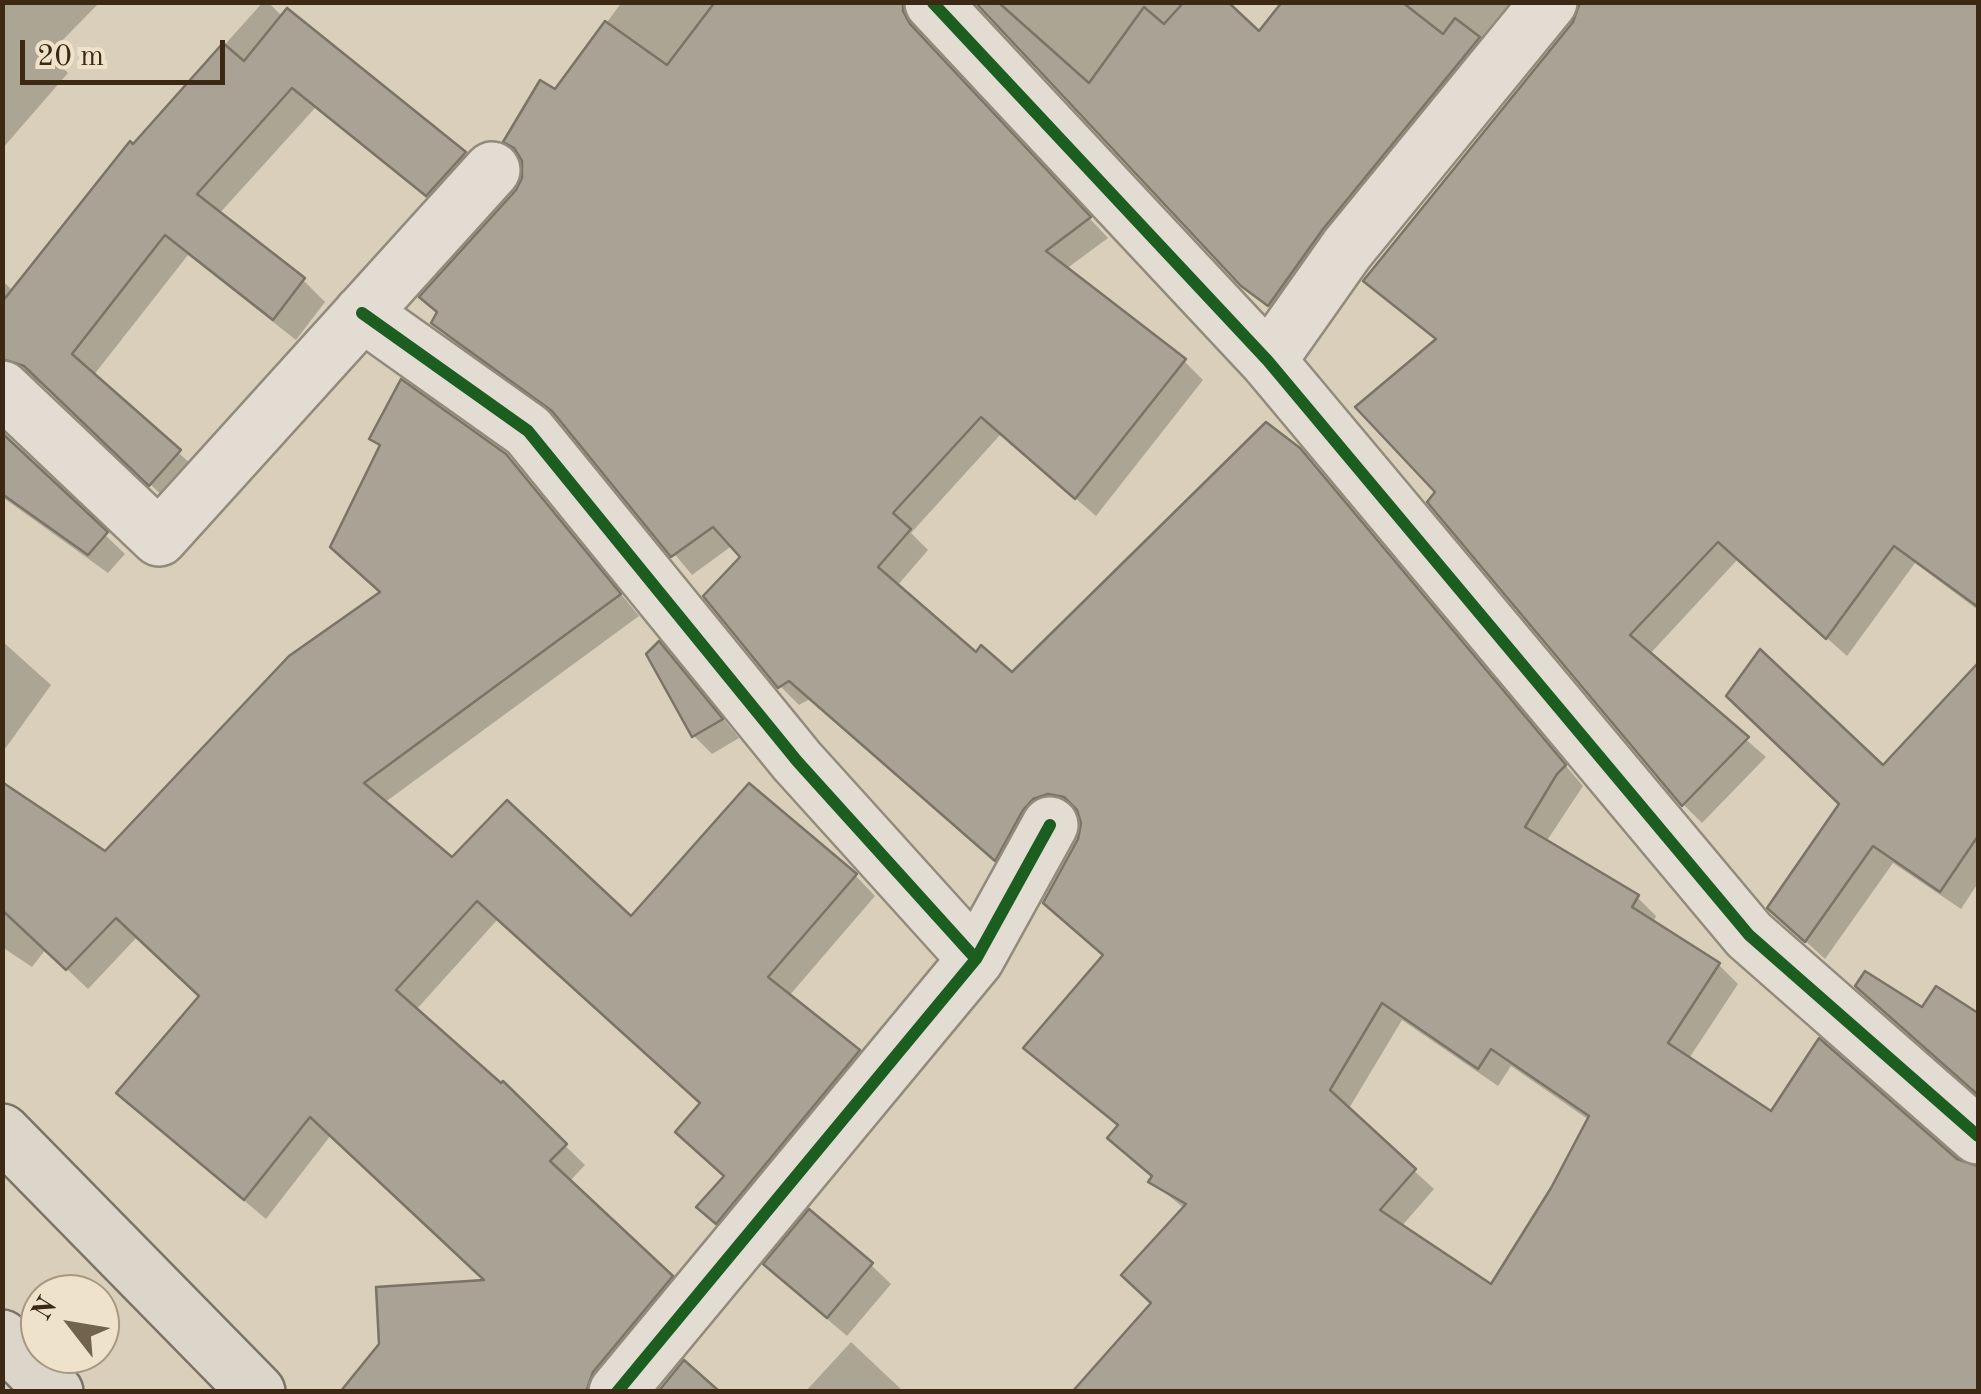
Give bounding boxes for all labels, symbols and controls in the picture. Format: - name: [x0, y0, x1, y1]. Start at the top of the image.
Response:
- scale bar: [25, 20, 230, 82]
- text: 20 m: [37, 42, 104, 72]
- north arrow: [20, 1274, 120, 1374]
- text: N: [28, 1293, 64, 1326]

